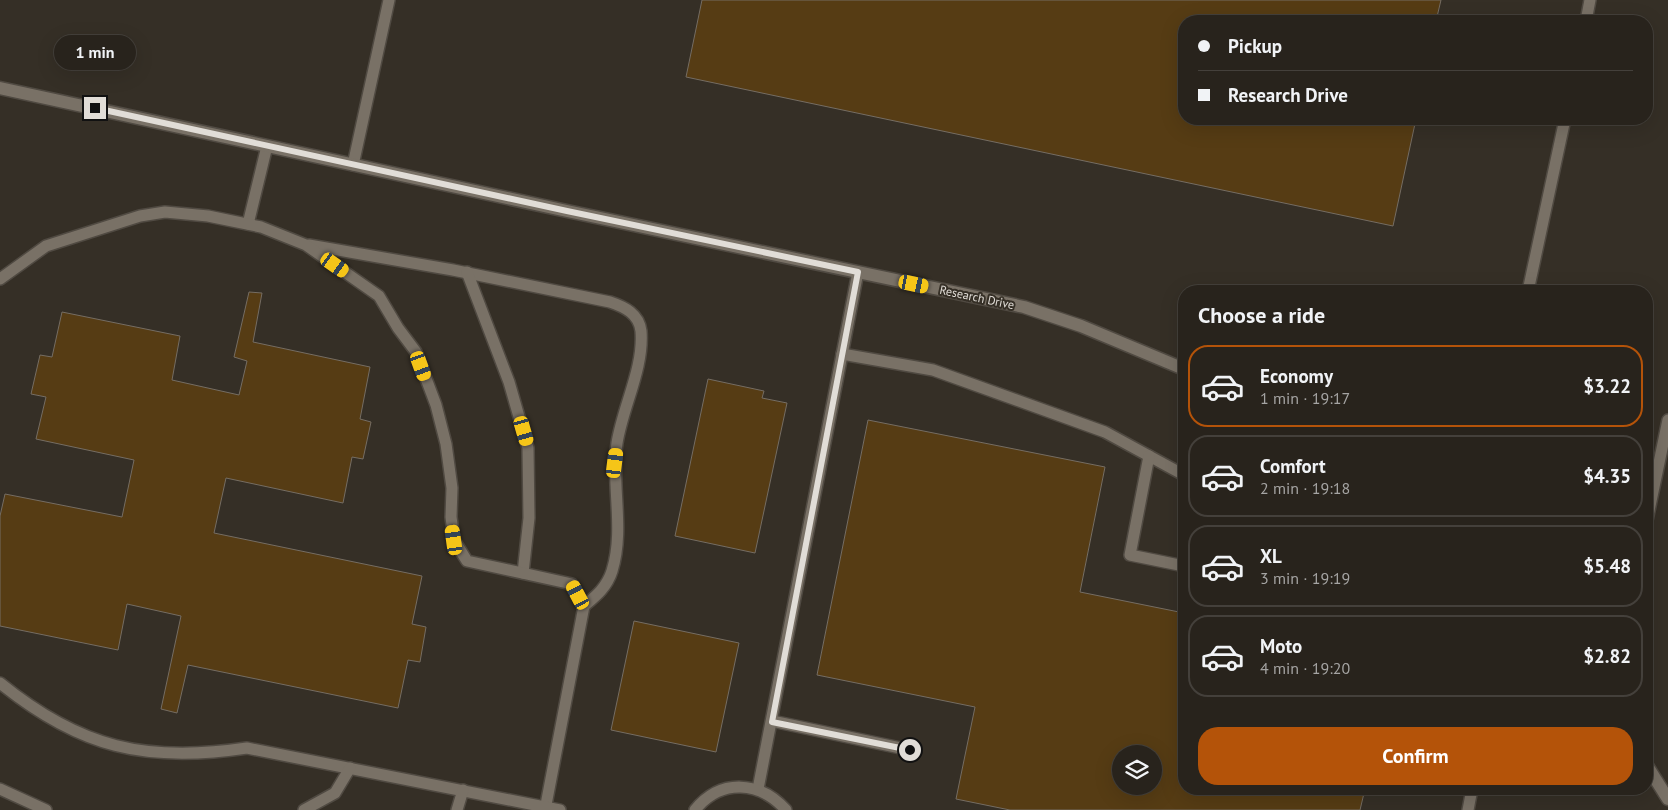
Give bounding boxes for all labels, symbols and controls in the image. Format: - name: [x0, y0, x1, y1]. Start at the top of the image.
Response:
- text: Pickup: [1228, 34, 1282, 58]
- callout: 1 min: [54, 36, 136, 70]
- text: 1 min: [75, 42, 115, 62]
- text: Research Drive: [1228, 83, 1348, 107]
- route end: [84, 97, 106, 119]
- car: [318, 250, 351, 280]
- car: [897, 274, 930, 294]
- street label: Research Drive: [938, 282, 1016, 312]
- text: Choose a ride: [1198, 301, 1325, 329]
- car: [408, 349, 433, 383]
- icon: car: [1200, 364, 1245, 409]
- text: Economy: [1260, 364, 1333, 388]
- text: $3.22: [1583, 374, 1631, 398]
- text: 1 min · 19:17: [1260, 388, 1350, 408]
- car: [512, 415, 535, 447]
- car: [605, 447, 624, 479]
- icon: car: [1200, 454, 1245, 499]
- text: Comfort: [1260, 454, 1326, 478]
- text: $4.35: [1583, 464, 1631, 488]
- text: 2 min · 19:18: [1260, 478, 1350, 498]
- car: [444, 524, 463, 556]
- icon: car: [1200, 544, 1245, 589]
- text: XL: [1260, 544, 1282, 568]
- text: $5.48: [1583, 554, 1631, 578]
- text: 3 min · 19:19: [1260, 568, 1350, 588]
- car: [564, 578, 591, 612]
- icon: car: [1200, 634, 1245, 679]
- text: Moto: [1260, 634, 1302, 658]
- text: $2.82: [1583, 644, 1631, 668]
- text: 4 min · 19:20: [1260, 658, 1350, 678]
- button: Confirm: [1198, 727, 1633, 785]
- route start: [899, 739, 921, 761]
- map controls: [1112, 745, 1162, 795]
- button: layers: [1112, 745, 1162, 795]

